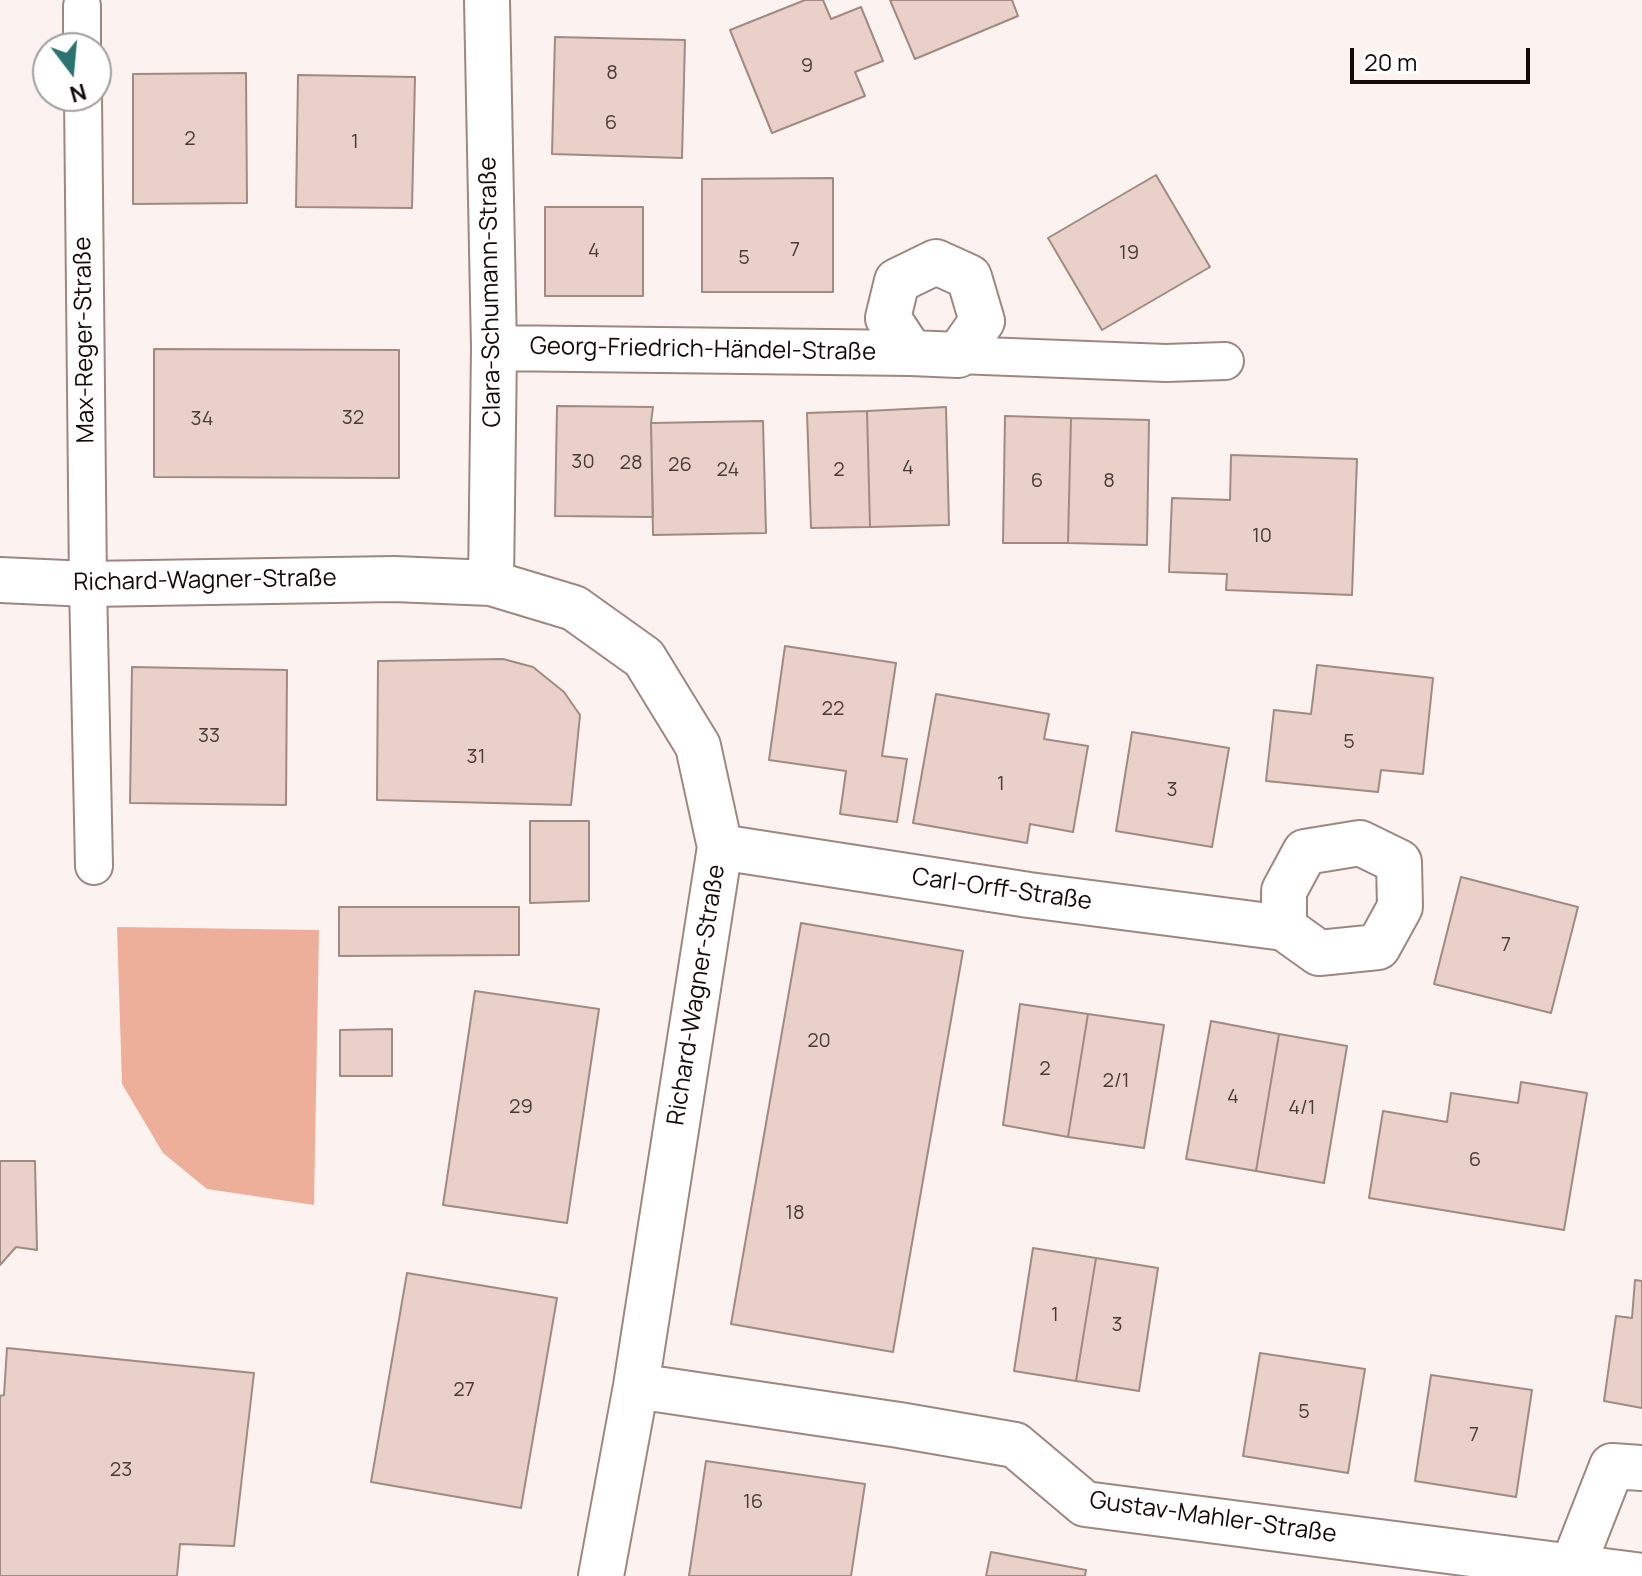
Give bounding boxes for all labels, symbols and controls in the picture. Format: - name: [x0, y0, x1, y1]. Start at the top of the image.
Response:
- north arrow: [32, 32, 112, 112]
- scale bar: [1354, 32, 1534, 82]
- text: 20 m: [1364, 45, 1417, 78]
- house number: 9: [801, 54, 813, 78]
- house number: 8: [606, 61, 618, 85]
- text: N: [66, 77, 90, 110]
- house number: 6: [605, 111, 617, 135]
- house number: 2: [184, 127, 196, 151]
- house number: 1: [351, 130, 359, 154]
- street label: Clara-Schumann-Straße: [474, 156, 508, 428]
- street label: Max-Reger-Straße: [69, 236, 101, 444]
- house number: 7: [790, 238, 800, 262]
- house number: 4: [588, 239, 600, 263]
- house number: 19: [1119, 241, 1139, 265]
- house number: 5: [738, 246, 750, 270]
- street label: Georg-Friedrich-Händel-Straße: [530, 333, 876, 367]
- house number: 32: [342, 406, 364, 430]
- house number: 34: [191, 407, 213, 431]
- house number: 30: [571, 450, 595, 474]
- house number: 28: [619, 451, 643, 475]
- house number: 26: [668, 453, 692, 477]
- house number: 4: [902, 456, 914, 480]
- house number: 24: [717, 458, 739, 482]
- house number: 2: [833, 458, 845, 482]
- house number: 6: [1031, 469, 1043, 493]
- house number: 8: [1103, 469, 1115, 493]
- house number: 10: [1252, 524, 1272, 548]
- street label: Richard-Wagner-Straße: [73, 564, 337, 598]
- house number: 22: [822, 697, 844, 721]
- house number: 33: [198, 724, 220, 748]
- house number: 5: [1343, 730, 1355, 754]
- house number: 31: [467, 745, 485, 769]
- house number: 1: [997, 772, 1005, 796]
- house number: 3: [1166, 778, 1178, 802]
- street label: Richard-Wagner-Straße: [662, 863, 732, 1127]
- street label: Carl-Orff-Straße: [910, 863, 1094, 917]
- house number: 7: [1501, 933, 1511, 957]
- house number: 20: [807, 1029, 831, 1053]
- house number: 2: [1039, 1057, 1051, 1081]
- house number: 2/1: [1103, 1069, 1129, 1093]
- house number: 4: [1227, 1085, 1239, 1109]
- house number: 29: [509, 1095, 533, 1119]
- house number: 4/1: [1288, 1096, 1316, 1120]
- house number: 6: [1469, 1148, 1481, 1172]
- house number: 18: [785, 1201, 805, 1225]
- house number: 1: [1051, 1303, 1059, 1327]
- house number: 3: [1111, 1313, 1123, 1337]
- house number: 27: [453, 1378, 475, 1402]
- house number: 5: [1298, 1400, 1310, 1424]
- house number: 7: [1469, 1423, 1479, 1447]
- house number: 23: [110, 1458, 132, 1482]
- street label: Gustav-Mahler-Straße: [1088, 1486, 1338, 1550]
- house number: 16: [743, 1490, 763, 1514]

